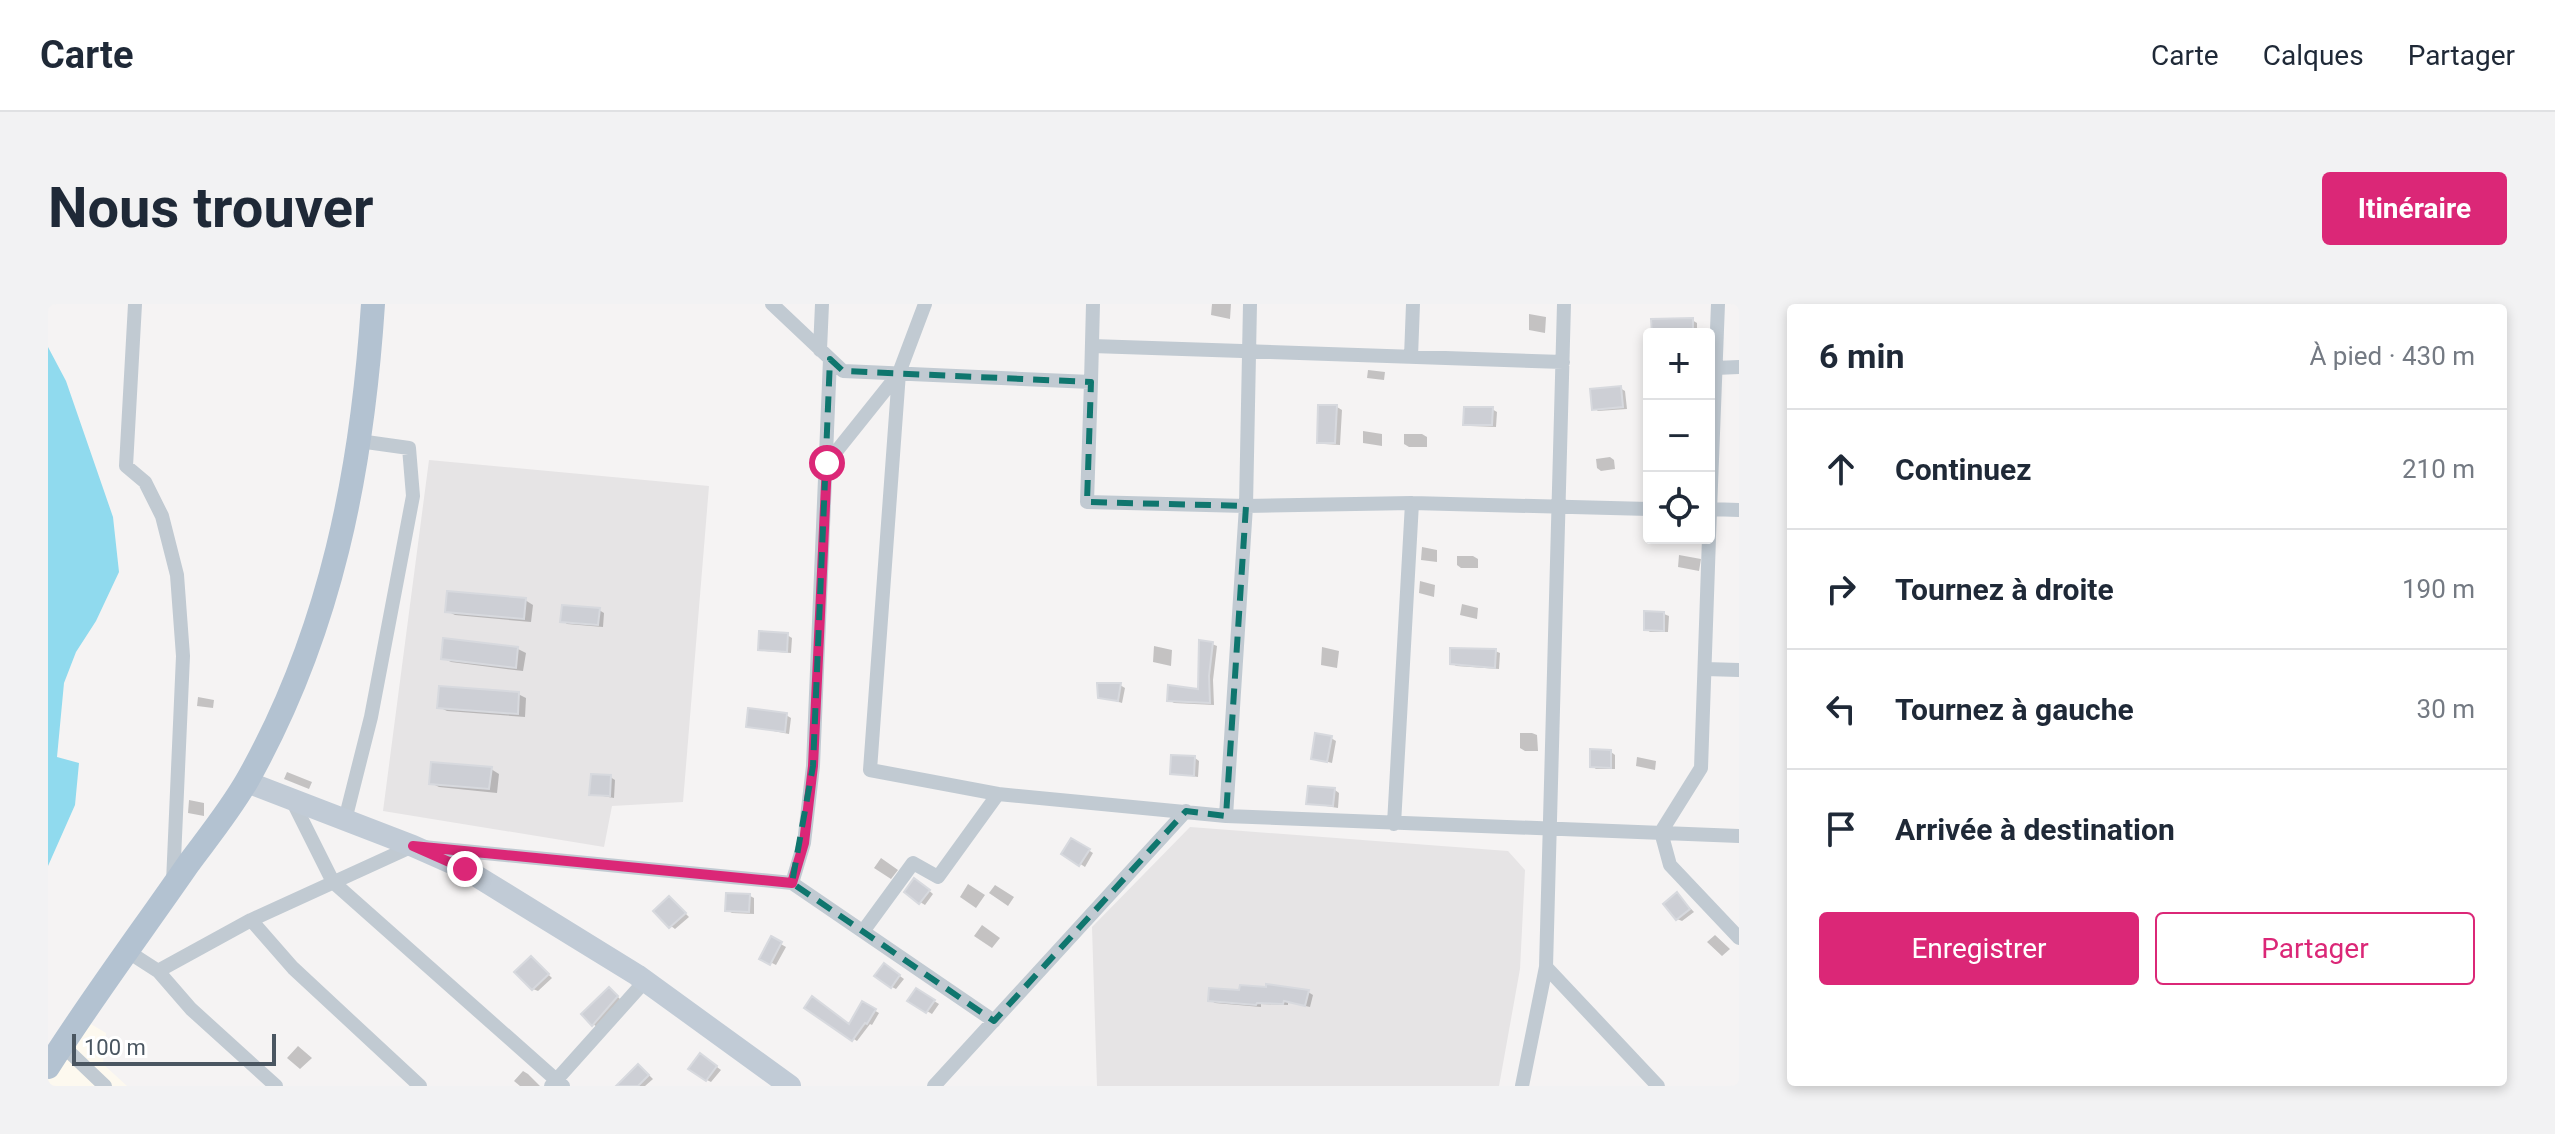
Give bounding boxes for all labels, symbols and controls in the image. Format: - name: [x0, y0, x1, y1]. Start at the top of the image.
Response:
- text: Carte: [40, 33, 133, 77]
- text: Carte: [2151, 39, 2219, 72]
- text: Calques: [2263, 39, 2364, 72]
- text: Partager: [2408, 39, 2515, 72]
- button: Itinéraire: [2322, 172, 2507, 245]
- text: Nous trouver: [48, 175, 374, 241]
- map controls: [1643, 328, 1715, 544]
- button: +: [1643, 328, 1715, 400]
- text: 6 min: [1819, 336, 1904, 376]
- text: À pied · 430 m: [2309, 341, 2475, 371]
- button: −: [1643, 400, 1715, 472]
- route start: [809, 445, 845, 481]
- icon: ahead: [1819, 447, 1863, 491]
- text: Continuez: [1895, 452, 2032, 487]
- text: 210 m: [2402, 454, 2475, 484]
- button: locate: [1643, 472, 1715, 544]
- icon: right: [1819, 567, 1863, 611]
- text: Tournez à droite: [1895, 572, 2114, 607]
- text: 190 m: [2402, 574, 2475, 604]
- icon: left: [1819, 687, 1863, 731]
- text: Tournez à gauche: [1895, 692, 2134, 727]
- text: 30 m: [2417, 694, 2475, 724]
- icon: arrive: [1819, 807, 1863, 851]
- text: Arrivée à destination: [1895, 812, 2175, 847]
- route end: [447, 851, 483, 887]
- button: Enregistrer: [1819, 912, 2139, 985]
- button: Partager: [2155, 912, 2475, 985]
- scale bar: [72, 1030, 276, 1066]
- text: 100 m: [84, 1035, 146, 1060]

